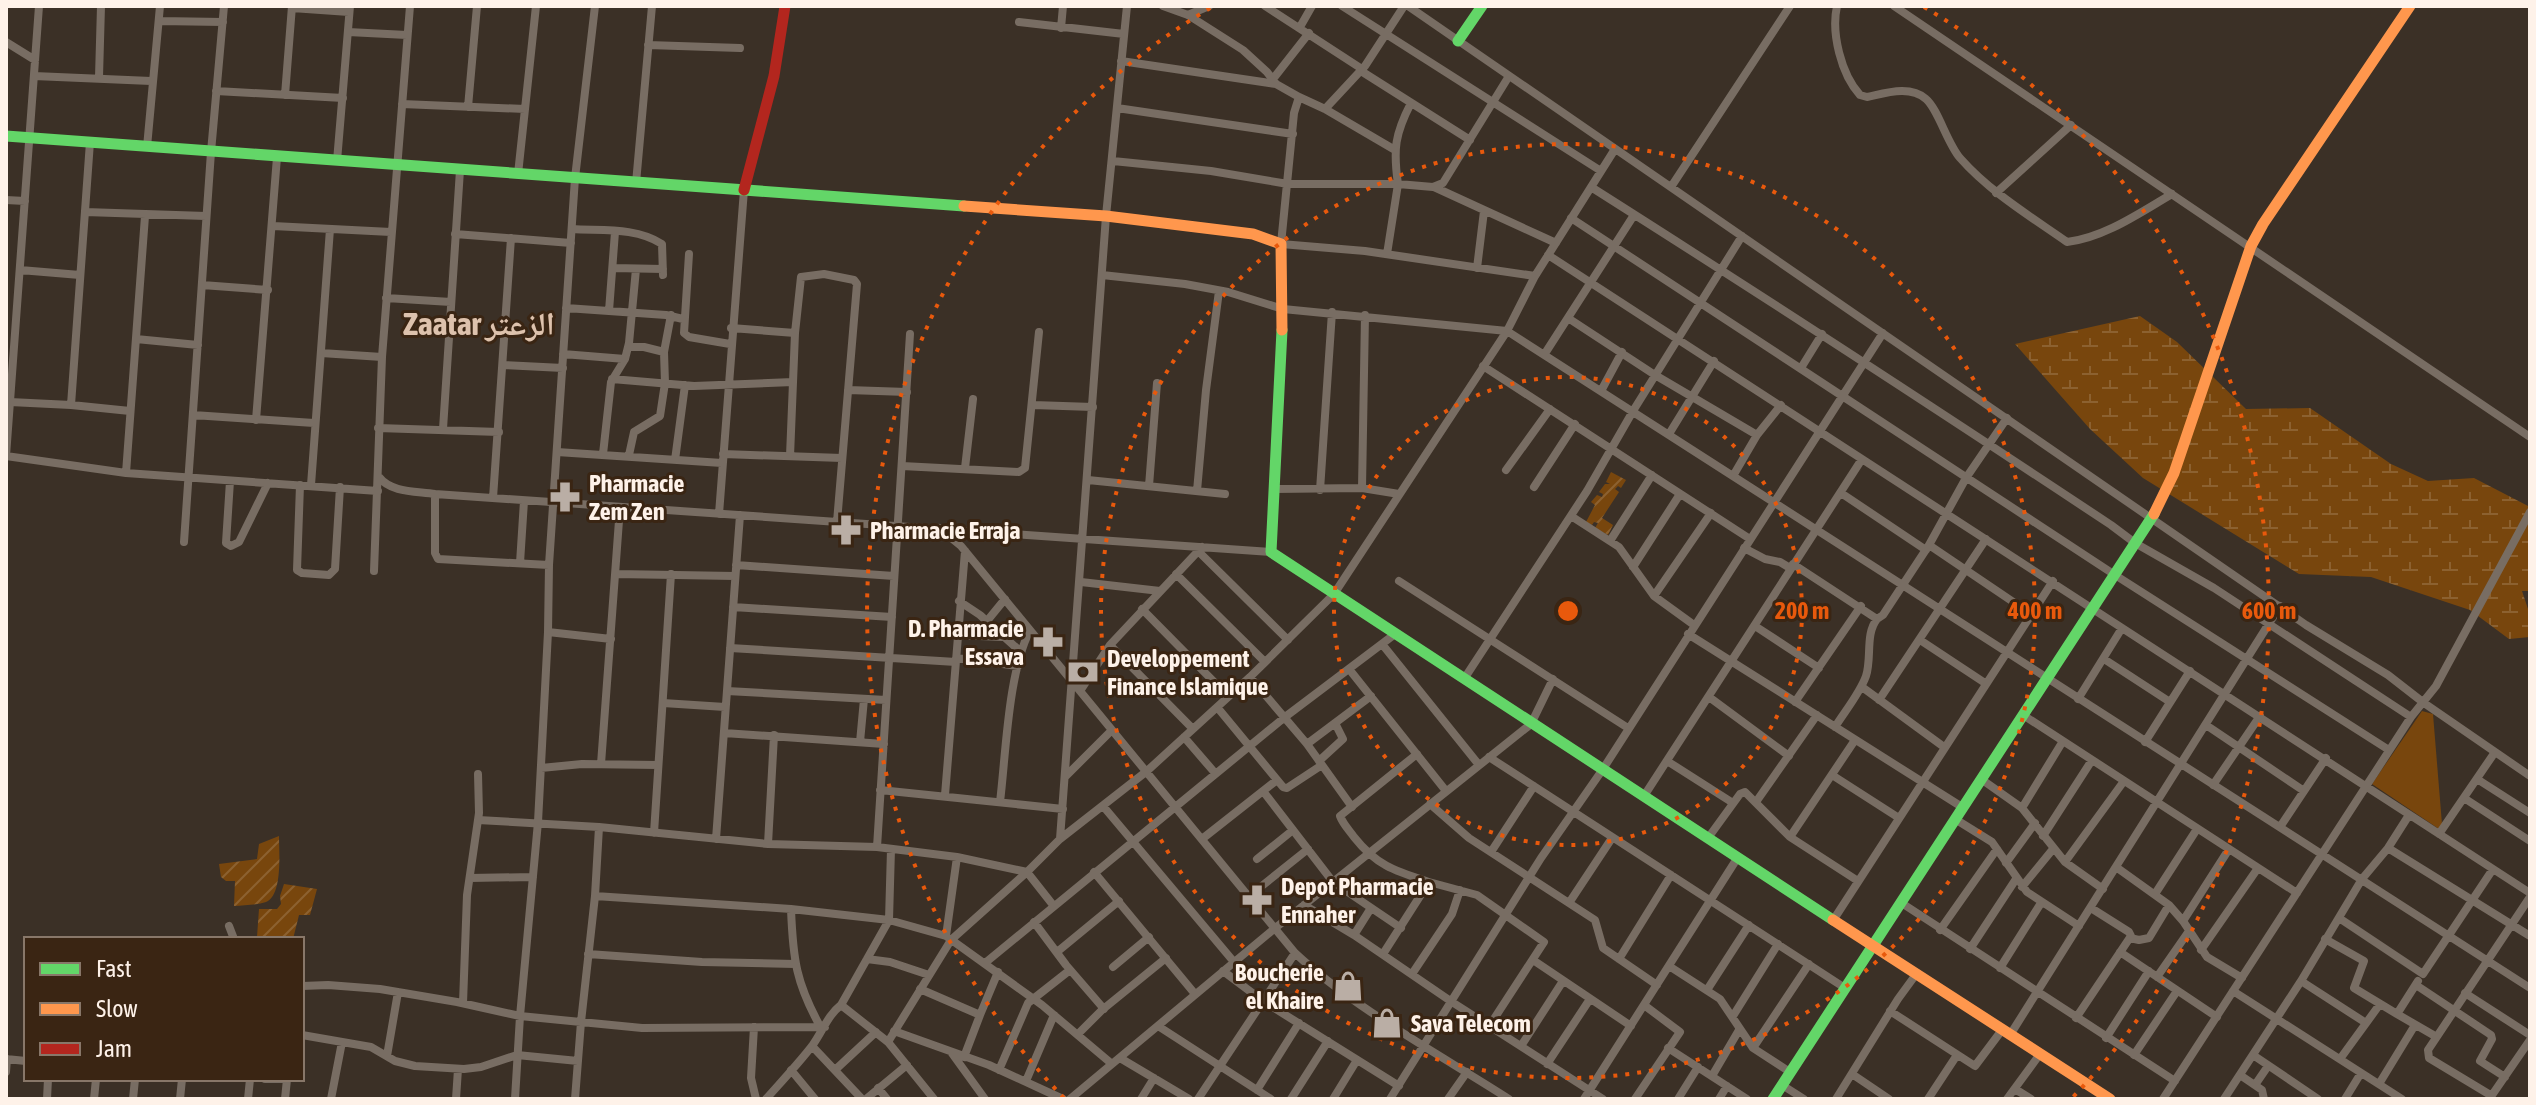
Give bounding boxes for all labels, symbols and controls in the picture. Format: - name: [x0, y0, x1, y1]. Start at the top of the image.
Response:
- district label: Zaatar الزعتر: [403, 305, 555, 342]
- place label: Pharmacie Zem Zen: [589, 470, 684, 525]
- pharmacy icon: Pharmacie Zem Zen: [548, 480, 582, 514]
- pharmacy icon: Pharmacie Erraja: [829, 513, 863, 547]
- place label: Pharmacie Erraja: [870, 517, 1020, 544]
- centre of rings: [1554, 597, 1582, 625]
- text: 200 m: [1775, 597, 1829, 624]
- text: 400 m: [2007, 597, 2062, 624]
- text: 600 m: [2242, 597, 2296, 624]
- place label: D. Pharmacie Essava: [908, 615, 1024, 670]
- pharmacy icon: D. Pharmacie Essava: [1031, 625, 1065, 659]
- place label: Developpement Finance Islamique: [1107, 645, 1269, 700]
- bank icon: Developpement Finance Islamique: [1066, 655, 1100, 689]
- place label: Depot Pharmacie Ennaher: [1281, 873, 1434, 928]
- pharmacy icon: Depot Pharmacie Ennaher: [1240, 883, 1274, 917]
- legend: [24, 937, 304, 1081]
- text: Fast: [96, 955, 132, 982]
- place label: Boucherie el Khaire: [1235, 959, 1324, 1014]
- shop icon: Boucherie el Khaire: [1331, 969, 1365, 1003]
- text: Slow: [96, 995, 138, 1022]
- shop icon: Sava Telecom: [1370, 1006, 1404, 1040]
- place label: Sava Telecom: [1411, 1010, 1531, 1037]
- text: Jam: [96, 1035, 132, 1062]

